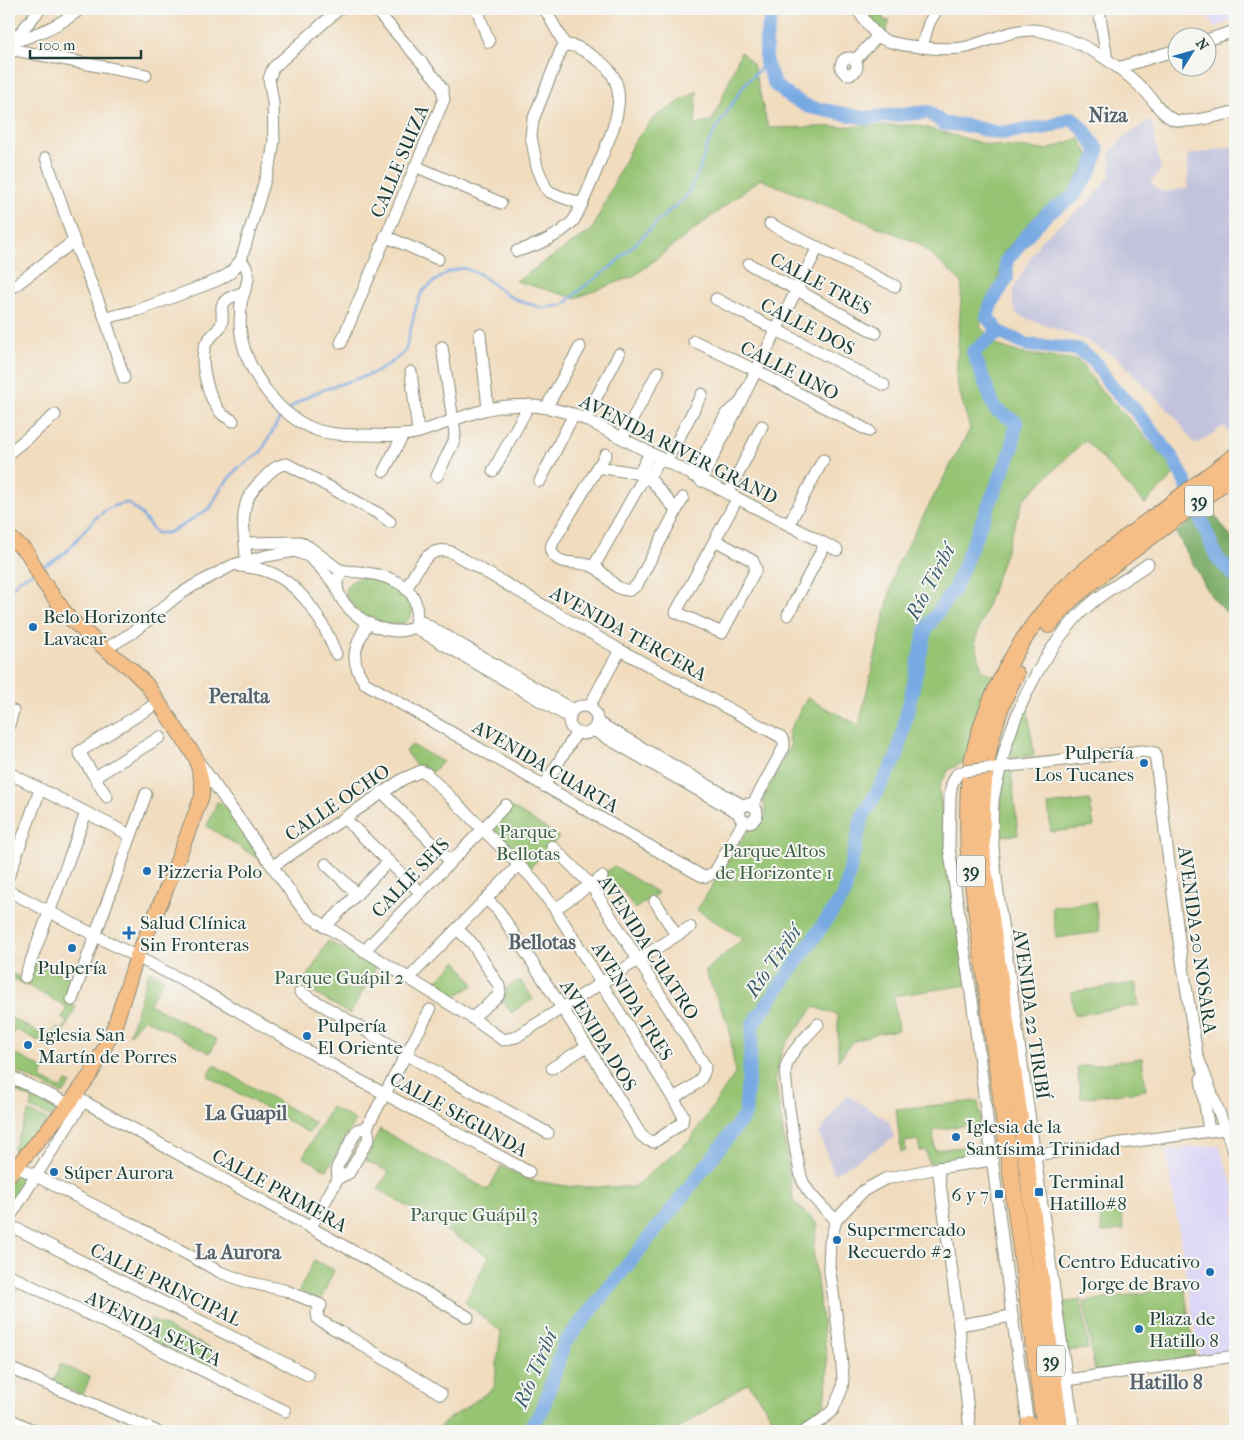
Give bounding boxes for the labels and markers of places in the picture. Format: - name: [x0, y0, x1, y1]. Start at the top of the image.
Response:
- place label: Belo Horizonte Lavacar: [43, 606, 166, 650]
- marker: Belo Horizonte Lavacar: [27, 621, 39, 633]
- place label: Pulpería Los Tucanes: [1034, 742, 1134, 786]
- marker: Pulpería Los Tucanes: [1138, 757, 1150, 769]
- place label: Pizzeria Polo: [157, 861, 262, 883]
- marker: Pizzeria Polo: [141, 865, 153, 877]
- place label: Salud Clínica Sin Fronteras: [140, 912, 249, 956]
- marker: Salud Clínica Sin Fronteras: [122, 926, 136, 940]
- marker: Pulpería: [66, 942, 78, 954]
- place label: Pulpería: [37, 957, 107, 979]
- place label: Pulpería El Oriente: [317, 1015, 403, 1059]
- place label: Iglesia San Martín de Porres: [38, 1024, 177, 1068]
- marker: Pulpería El Oriente: [301, 1030, 313, 1042]
- marker: Iglesia San Martín de Porres: [22, 1039, 34, 1051]
- place label: Iglesia de la Santísima Trinidad: [966, 1116, 1121, 1160]
- marker: Iglesia de la Santísima Trinidad: [950, 1131, 962, 1143]
- place label: Súper Aurora: [64, 1162, 174, 1184]
- marker: Súper Aurora: [48, 1166, 60, 1178]
- place label: Terminal Hatillo#8: [1049, 1171, 1127, 1215]
- place label: 6 y 7: [951, 1184, 989, 1206]
- marker: Terminal Hatillo#8: [1033, 1186, 1045, 1198]
- marker: 6 y 7: [993, 1188, 1005, 1200]
- place label: Supermercado Recuerdo #2: [847, 1219, 966, 1263]
- marker: Supermercado Recuerdo #2: [831, 1234, 843, 1246]
- place label: Centro Educativo Jorge de Bravo: [1058, 1251, 1200, 1295]
- marker: Centro Educativo Jorge de Bravo: [1204, 1266, 1216, 1278]
- place label: Plaza de Hatillo 8: [1149, 1308, 1219, 1352]
- marker: Plaza de Hatillo 8: [1133, 1323, 1145, 1335]

